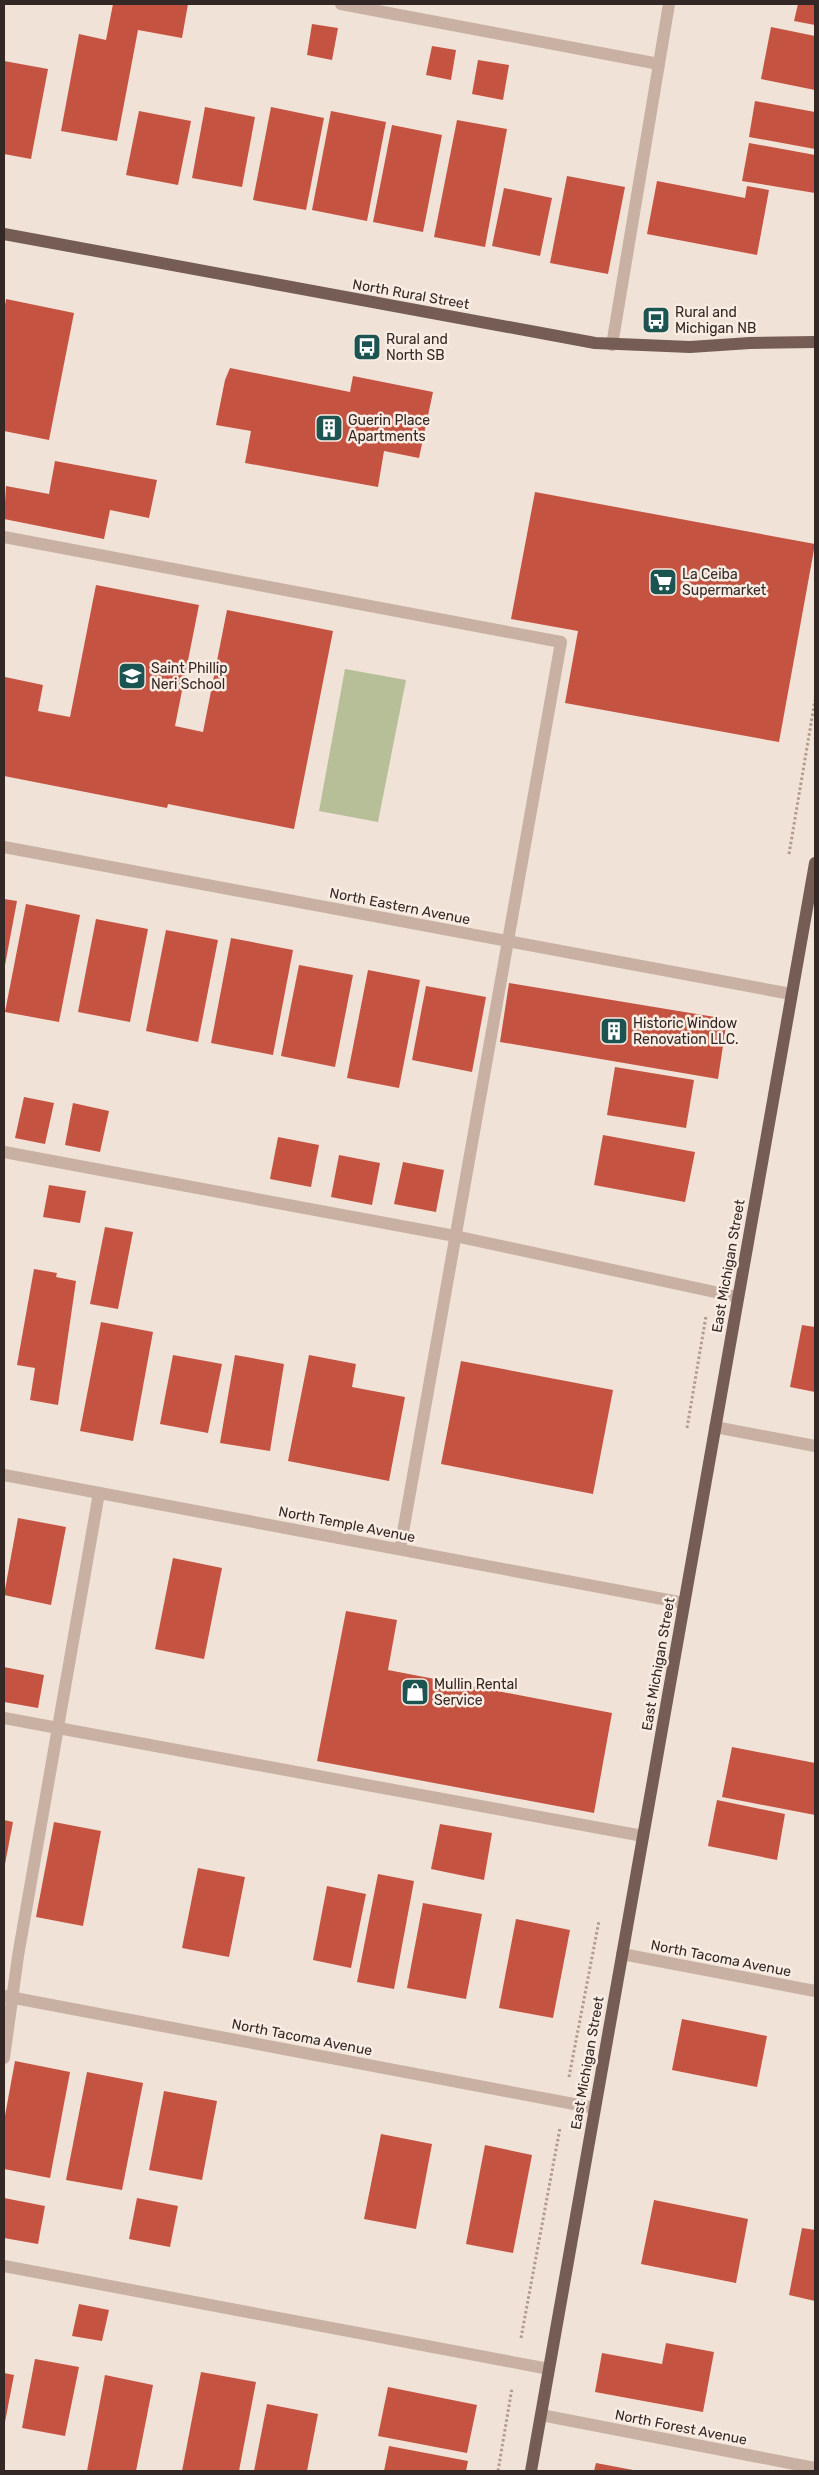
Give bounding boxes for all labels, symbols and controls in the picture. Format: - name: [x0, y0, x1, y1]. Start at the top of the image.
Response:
- street label: North Rural Street: [351, 276, 471, 313]
- place label: Rural and Michigan NB: [675, 304, 756, 337]
- bus stop icon: Rural and Michigan NB: [641, 305, 671, 335]
- place label: Rural and North SB: [386, 331, 448, 364]
- bus stop icon: Rural and North SB: [352, 332, 382, 362]
- place label: Guerin Place Apartments: [348, 412, 430, 445]
- building icon: Guerin Place Apartments: [314, 413, 344, 443]
- place label: La Ceiba Supermarket: [682, 566, 767, 599]
- supermarket icon: La Ceiba Supermarket: [648, 567, 678, 597]
- place label: Saint Phillip Neri School: [151, 660, 228, 693]
- school or university icon: Saint Phillip Neri School: [117, 661, 147, 691]
- street label: North Eastern Avenue: [328, 884, 472, 929]
- place label: Historic Window Renovation LLC.: [633, 1015, 738, 1048]
- building icon: Historic Window Renovation LLC.: [599, 1016, 629, 1046]
- street label: East Michigan Street: [708, 1198, 749, 1334]
- street label: North Temple Avenue: [277, 1503, 417, 1546]
- street label: East Michigan Street: [638, 1596, 679, 1732]
- place label: Mullin Rental Service: [434, 1676, 518, 1709]
- shop icon: Mullin Rental Service: [400, 1677, 430, 1707]
- street label: North Tacoma Avenue: [649, 1937, 793, 1980]
- street label: East Michigan Street: [567, 1995, 608, 2131]
- street label: North Tacoma Avenue: [230, 2016, 374, 2059]
- street label: North Forest Avenue: [613, 2406, 749, 2449]

